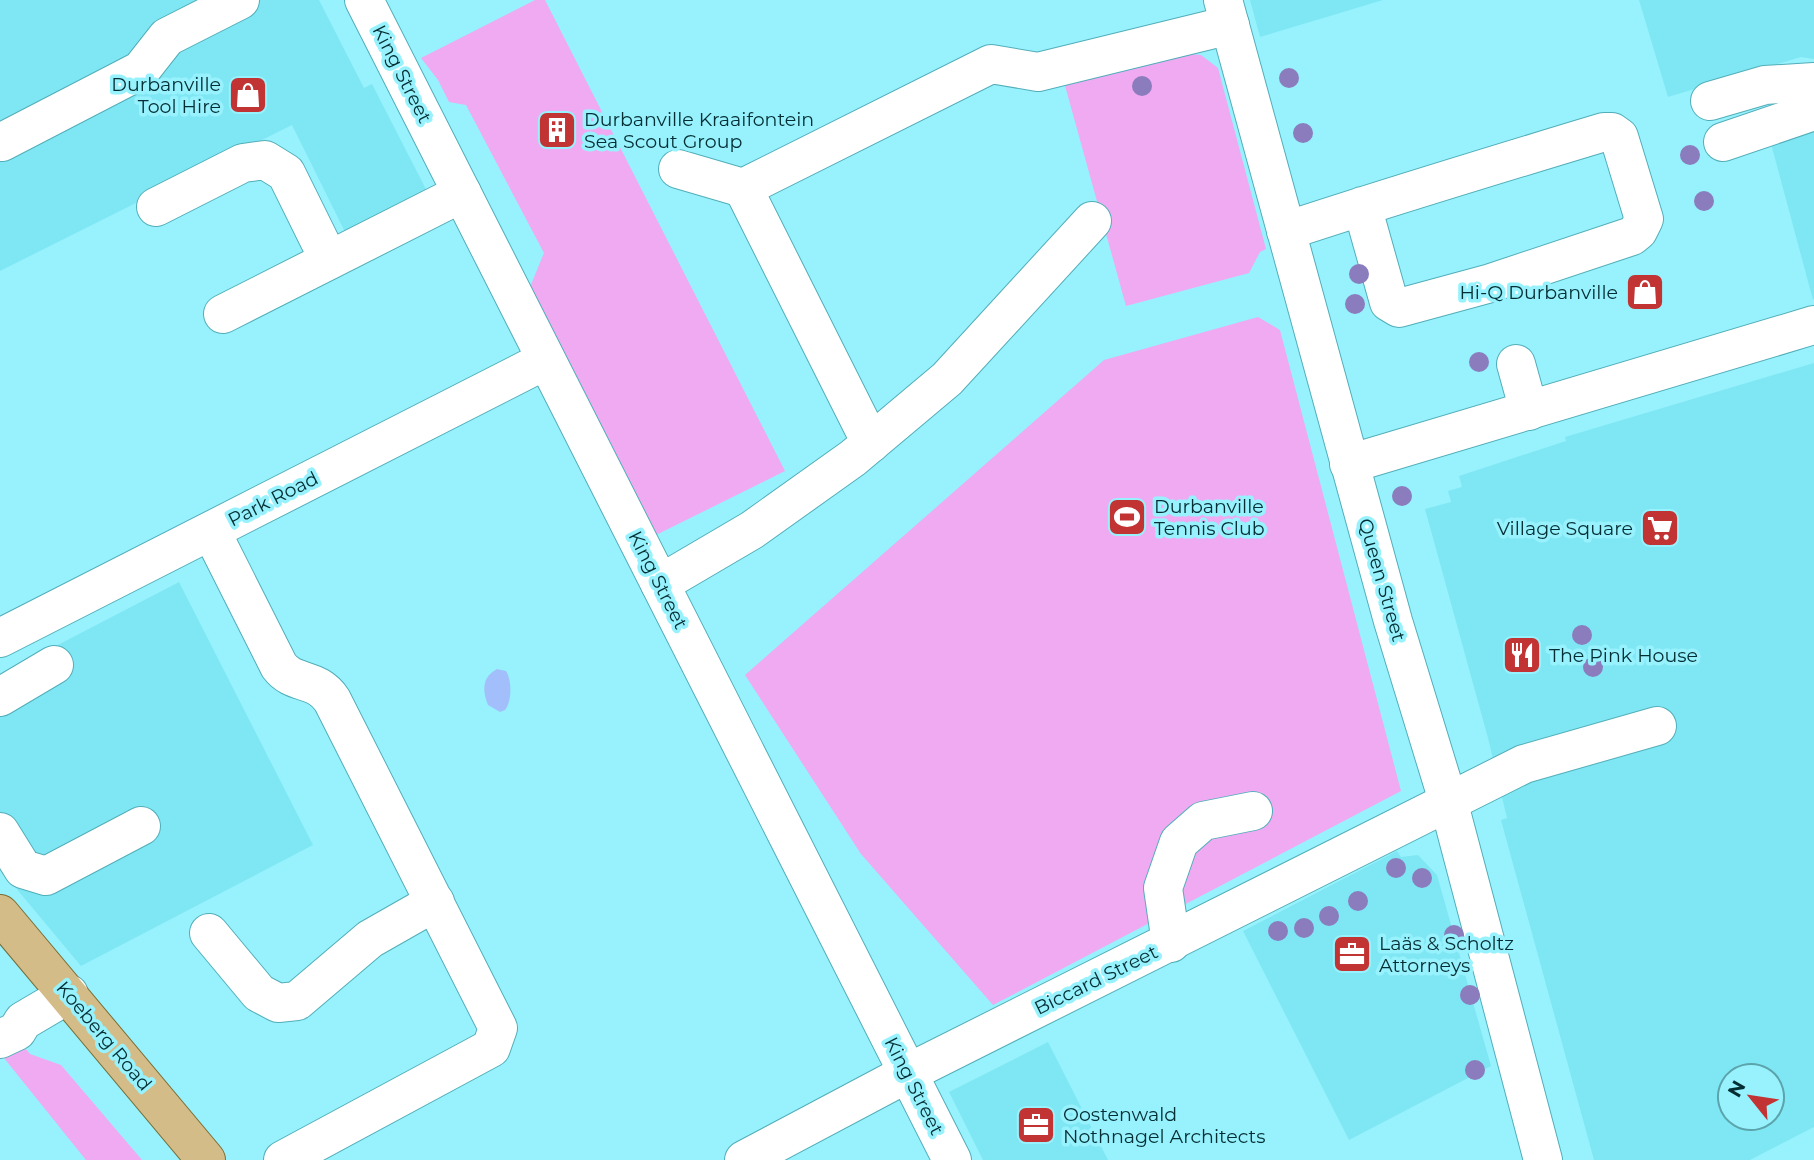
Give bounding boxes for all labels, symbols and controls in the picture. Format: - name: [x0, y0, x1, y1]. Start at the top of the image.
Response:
- street label: King Street: [367, 21, 437, 127]
- place label: Durbanville Tool Hire: [111, 73, 221, 118]
- shop icon: Durbanville Tool Hire: [227, 74, 269, 116]
- place label: Durbanville Kraaifontein Sea Scout Group: [584, 108, 814, 153]
- building icon: Durbanville Kraaifontein Sea Scout Group: [536, 109, 578, 151]
- shop icon: Hi-Q Durbanville: [1624, 271, 1666, 313]
- place label: Hi-Q Durbanville: [1459, 281, 1618, 304]
- street label: Park Road: [224, 466, 322, 532]
- place label: Durbanville Tennis Club: [1154, 495, 1265, 540]
- sports icon: Durbanville Tennis Club: [1106, 496, 1148, 538]
- supermarket icon: Village Square: [1639, 507, 1681, 549]
- street label: Queen Street: [1353, 516, 1411, 644]
- place label: Village Square: [1497, 517, 1633, 540]
- street label: King Street: [623, 527, 693, 633]
- restaurant icon: The Pink House: [1501, 634, 1543, 676]
- place label: The Pink House: [1549, 644, 1698, 667]
- place label: Laäs & Scholtz Attorneys: [1379, 932, 1514, 977]
- office icon: Laäs & Scholtz Attorneys: [1331, 933, 1373, 975]
- street label: Biccard Street: [1030, 940, 1162, 1020]
- street label: Koeberg Road: [52, 977, 156, 1095]
- street label: King Street: [879, 1033, 949, 1139]
- north arrow: [1716, 1062, 1786, 1132]
- text: N: [1723, 1076, 1751, 1101]
- place label: Oostenwald Nothnagel Architects: [1063, 1103, 1266, 1148]
- office icon: Oostenwald Nothnagel Architects: [1015, 1104, 1057, 1146]

